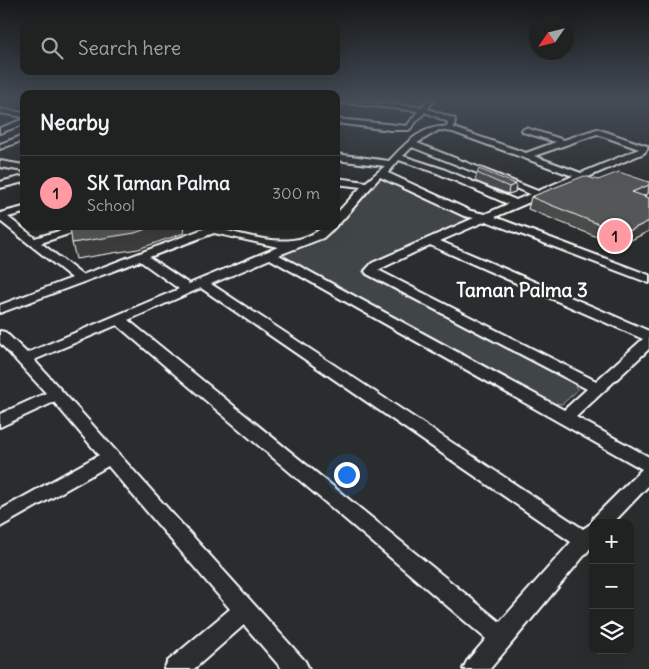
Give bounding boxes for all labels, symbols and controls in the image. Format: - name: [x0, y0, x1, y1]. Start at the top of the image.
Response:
- north arrow: [529, 15, 574, 60]
- search box: [20, 20, 340, 75]
- icon: search: [38, 34, 66, 62]
- text: Search here: [78, 36, 181, 60]
- text: Nearby: [40, 109, 110, 136]
- text: SK Taman Palma: [87, 171, 230, 195]
- text: 1: [53, 183, 59, 203]
- text: 300 m: [272, 183, 320, 203]
- text: School: [87, 195, 135, 215]
- pin: 1: [599, 217, 631, 255]
- district label: Taman Palma 3: [456, 278, 588, 302]
- your location: [334, 462, 360, 488]
- map controls: [589, 519, 634, 654]
- button: +: [589, 519, 634, 564]
- button: −: [589, 564, 634, 609]
- button: layers: [589, 609, 634, 654]

